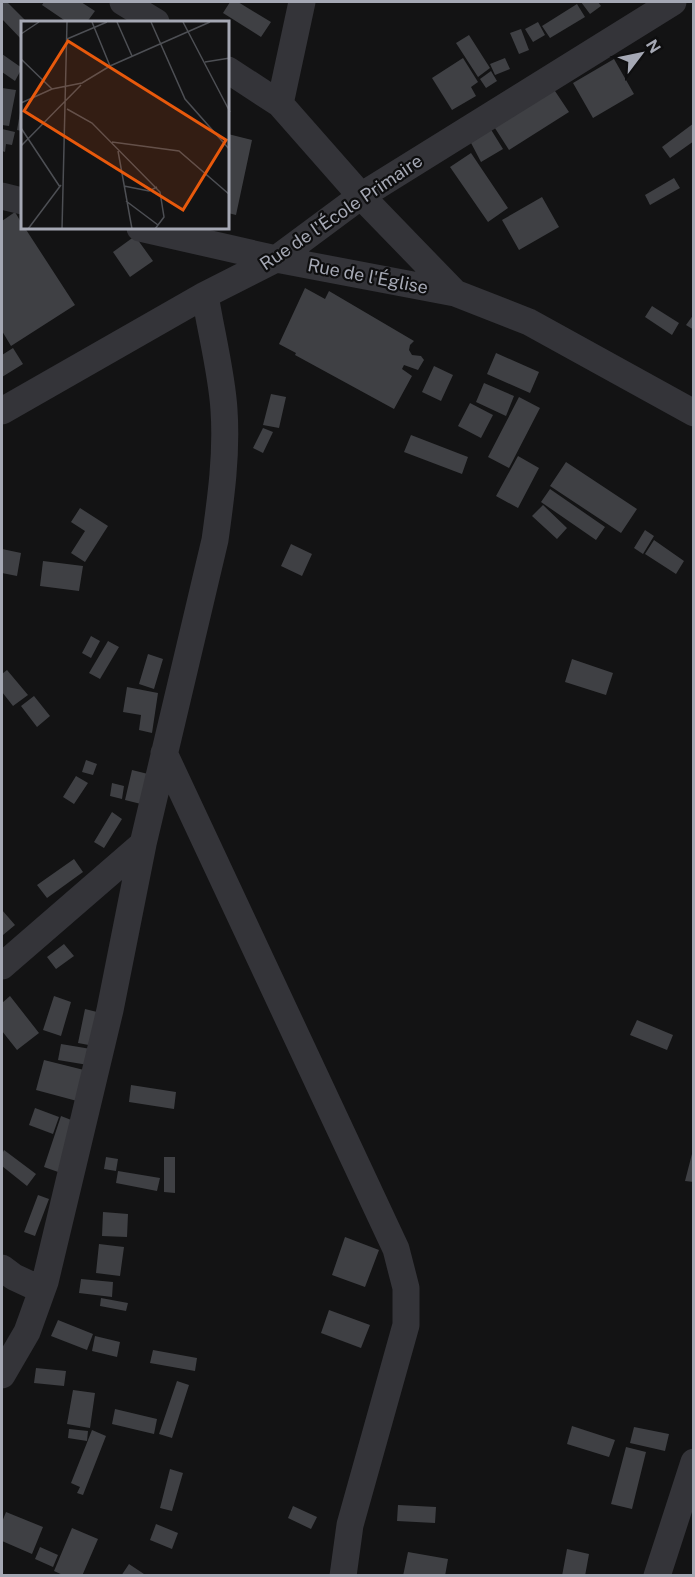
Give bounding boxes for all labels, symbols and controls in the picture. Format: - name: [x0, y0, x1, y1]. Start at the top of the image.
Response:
- inset map: [21, 21, 230, 230]
- north arrow: [611, 24, 671, 84]
- text: N: [642, 36, 665, 57]
- street label: Rue de l'École Primaire: [255, 149, 426, 274]
- street label: Rue de l'Église: [306, 253, 430, 298]

